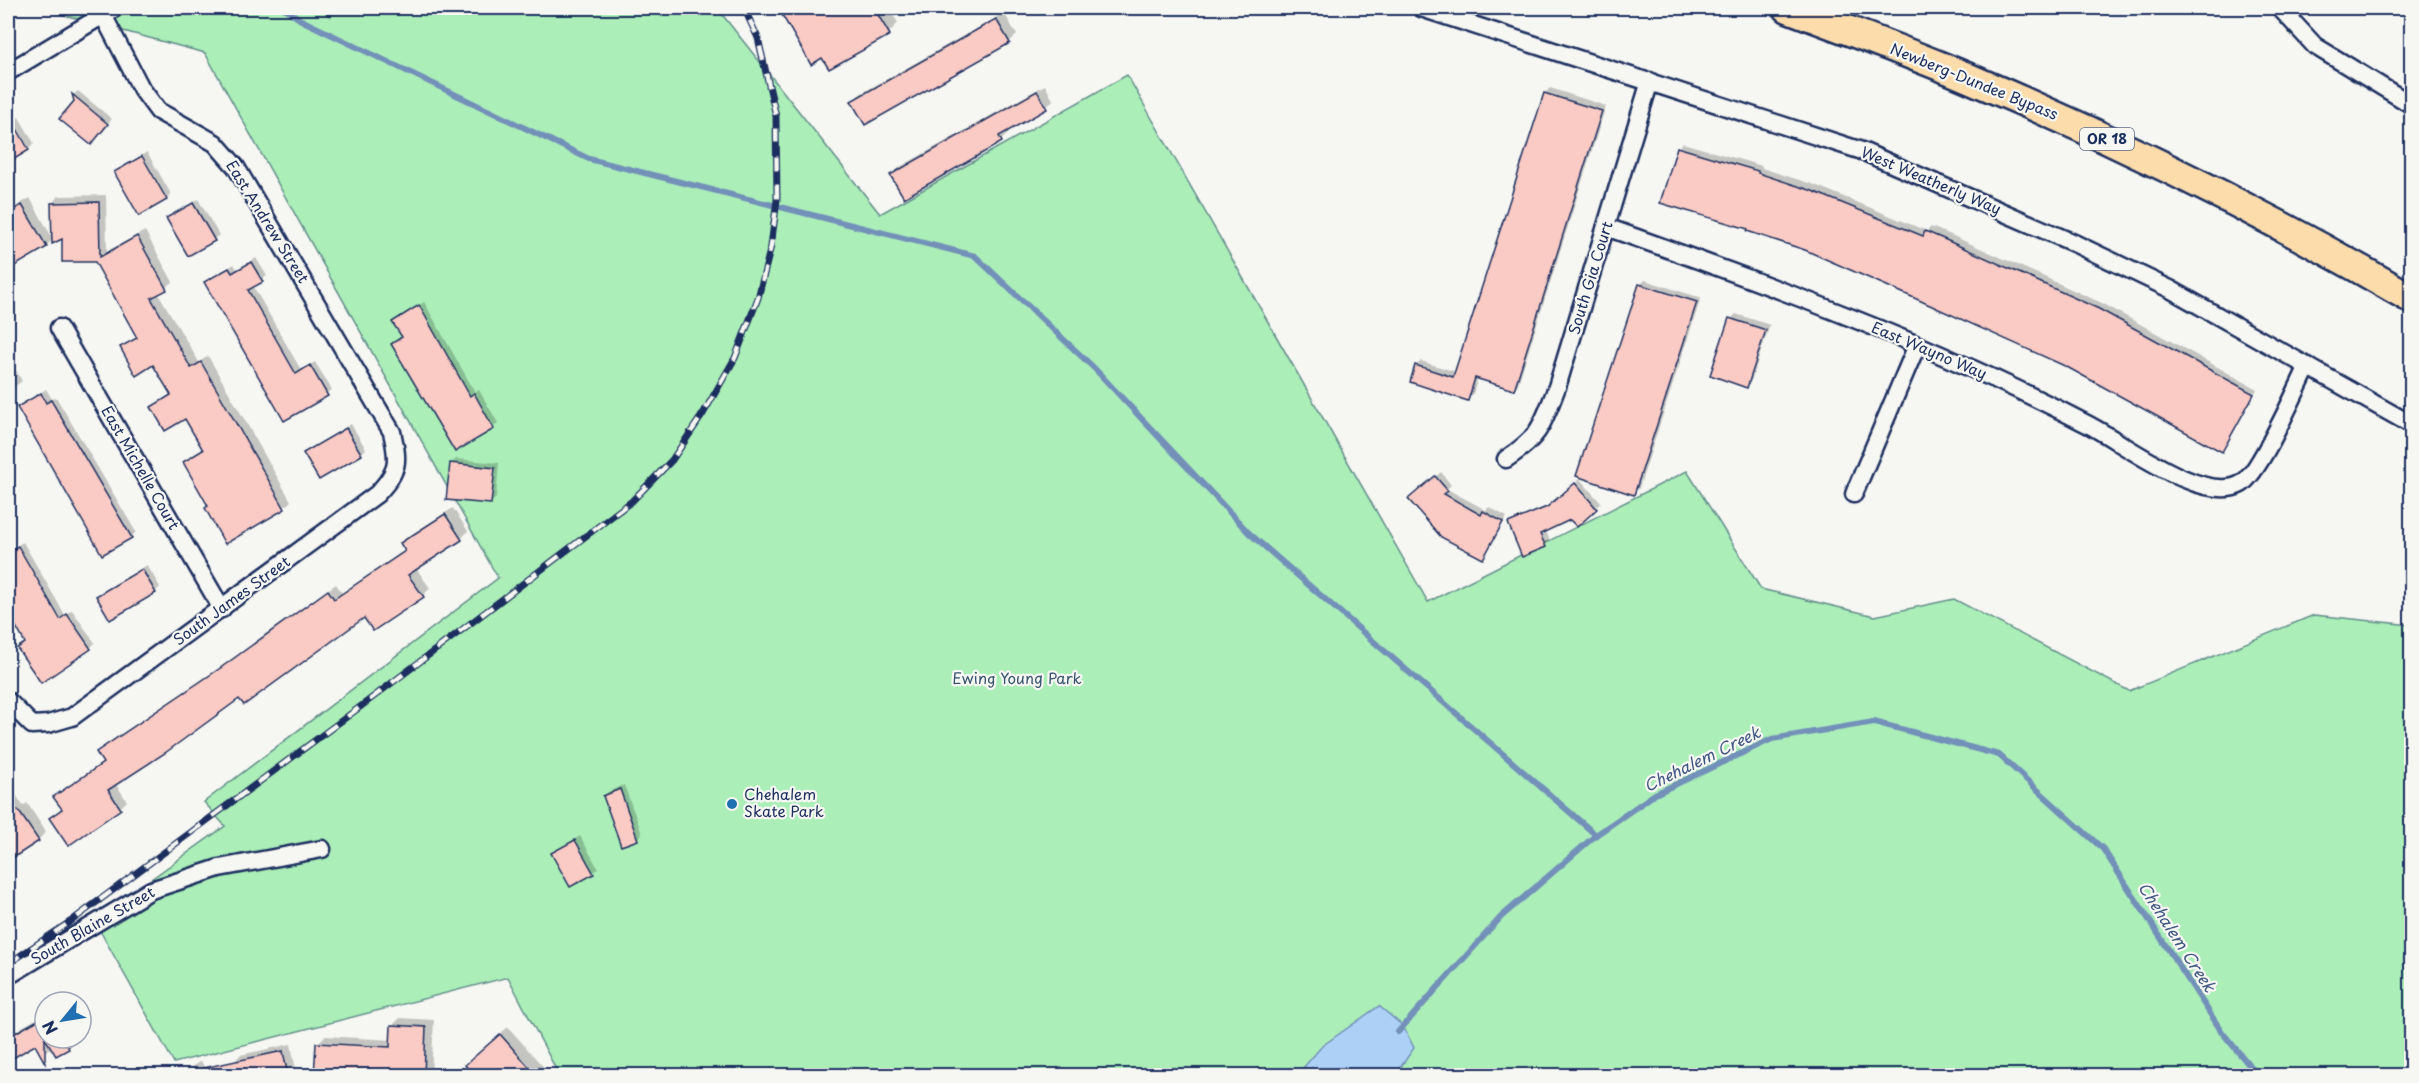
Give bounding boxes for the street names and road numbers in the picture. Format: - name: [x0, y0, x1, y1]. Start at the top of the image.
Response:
- street label: Newberg-Dundee Bypass: [1887, 36, 2062, 125]
- road number: OR 18: [2080, 128, 2134, 150]
- street label: West Weatherly Way: [1858, 140, 2005, 220]
- street label: East Andrew Street: [221, 155, 315, 287]
- street label: South Gia Court: [1561, 218, 1618, 337]
- street label: East Wayno Way: [1868, 315, 1991, 384]
- street label: East Michelle Court: [96, 401, 186, 534]
- street label: South James Street: [168, 549, 294, 650]
- street label: South Blaine Street: [26, 880, 159, 970]

